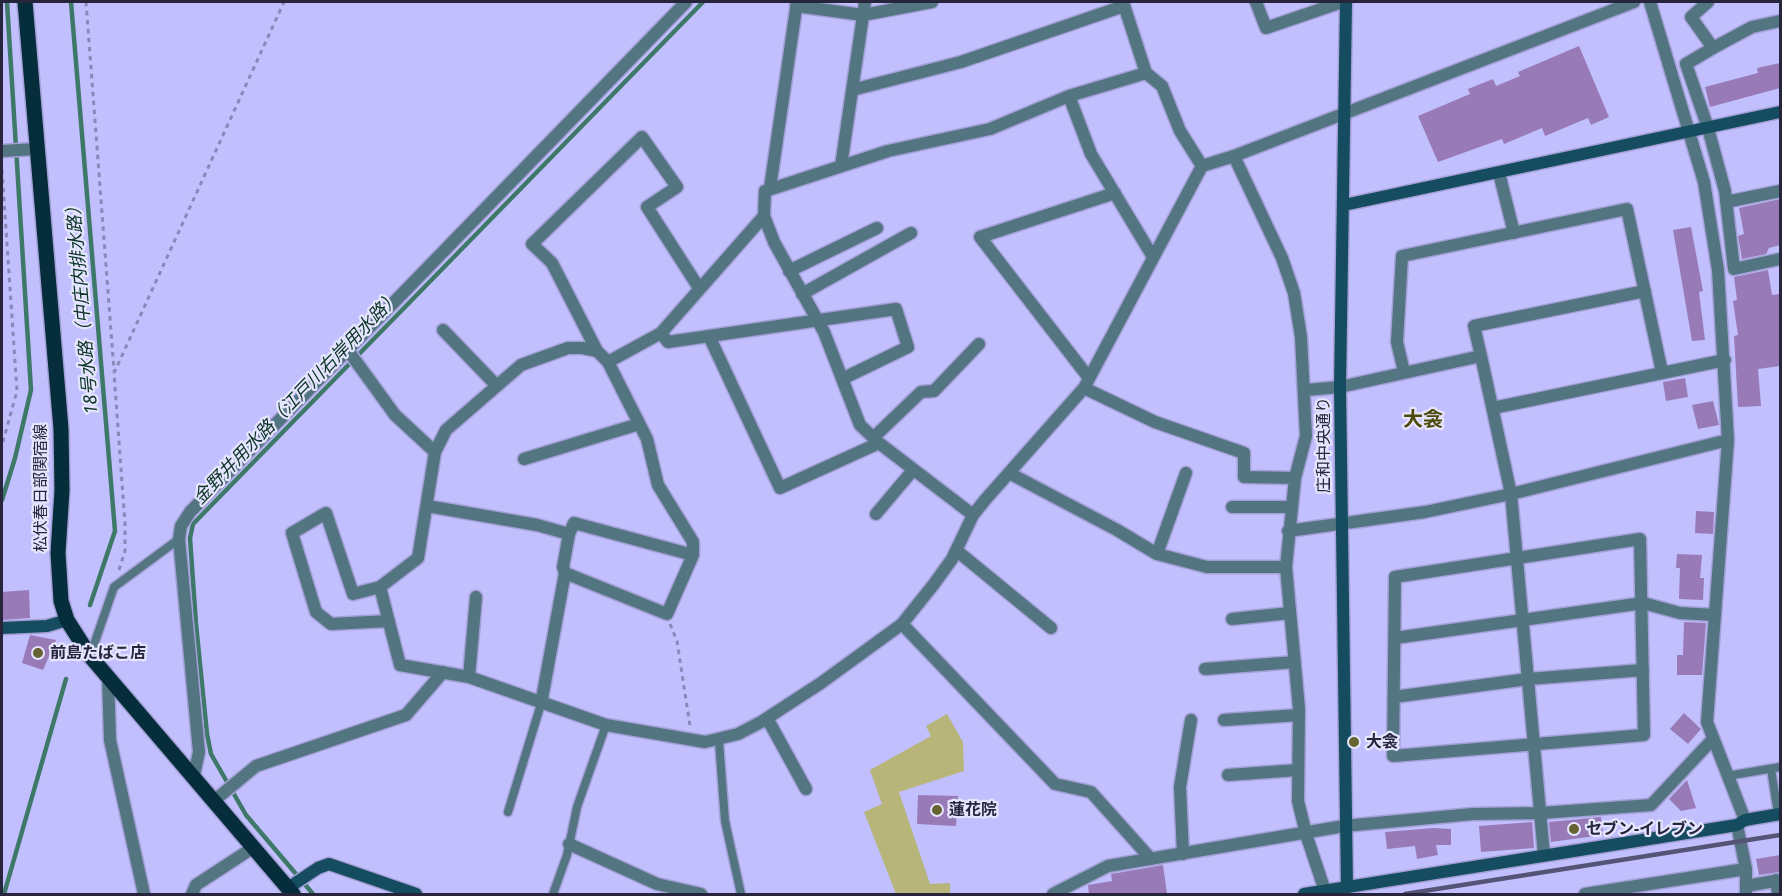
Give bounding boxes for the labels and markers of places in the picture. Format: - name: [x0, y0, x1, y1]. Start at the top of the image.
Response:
- place label: 前島たばこ店: [50, 643, 146, 663]
- marker: 前島たばこ店: [31, 646, 45, 660]
- place label: 大衾: [1366, 732, 1398, 752]
- marker: 大衾: [1347, 735, 1361, 749]
- place label: 蓮花院: [949, 800, 997, 820]
- marker: 蓮花院: [930, 803, 944, 817]
- place label: セブン-イレブン: [1586, 819, 1703, 839]
- marker: セブン-イレブン: [1567, 822, 1581, 836]

